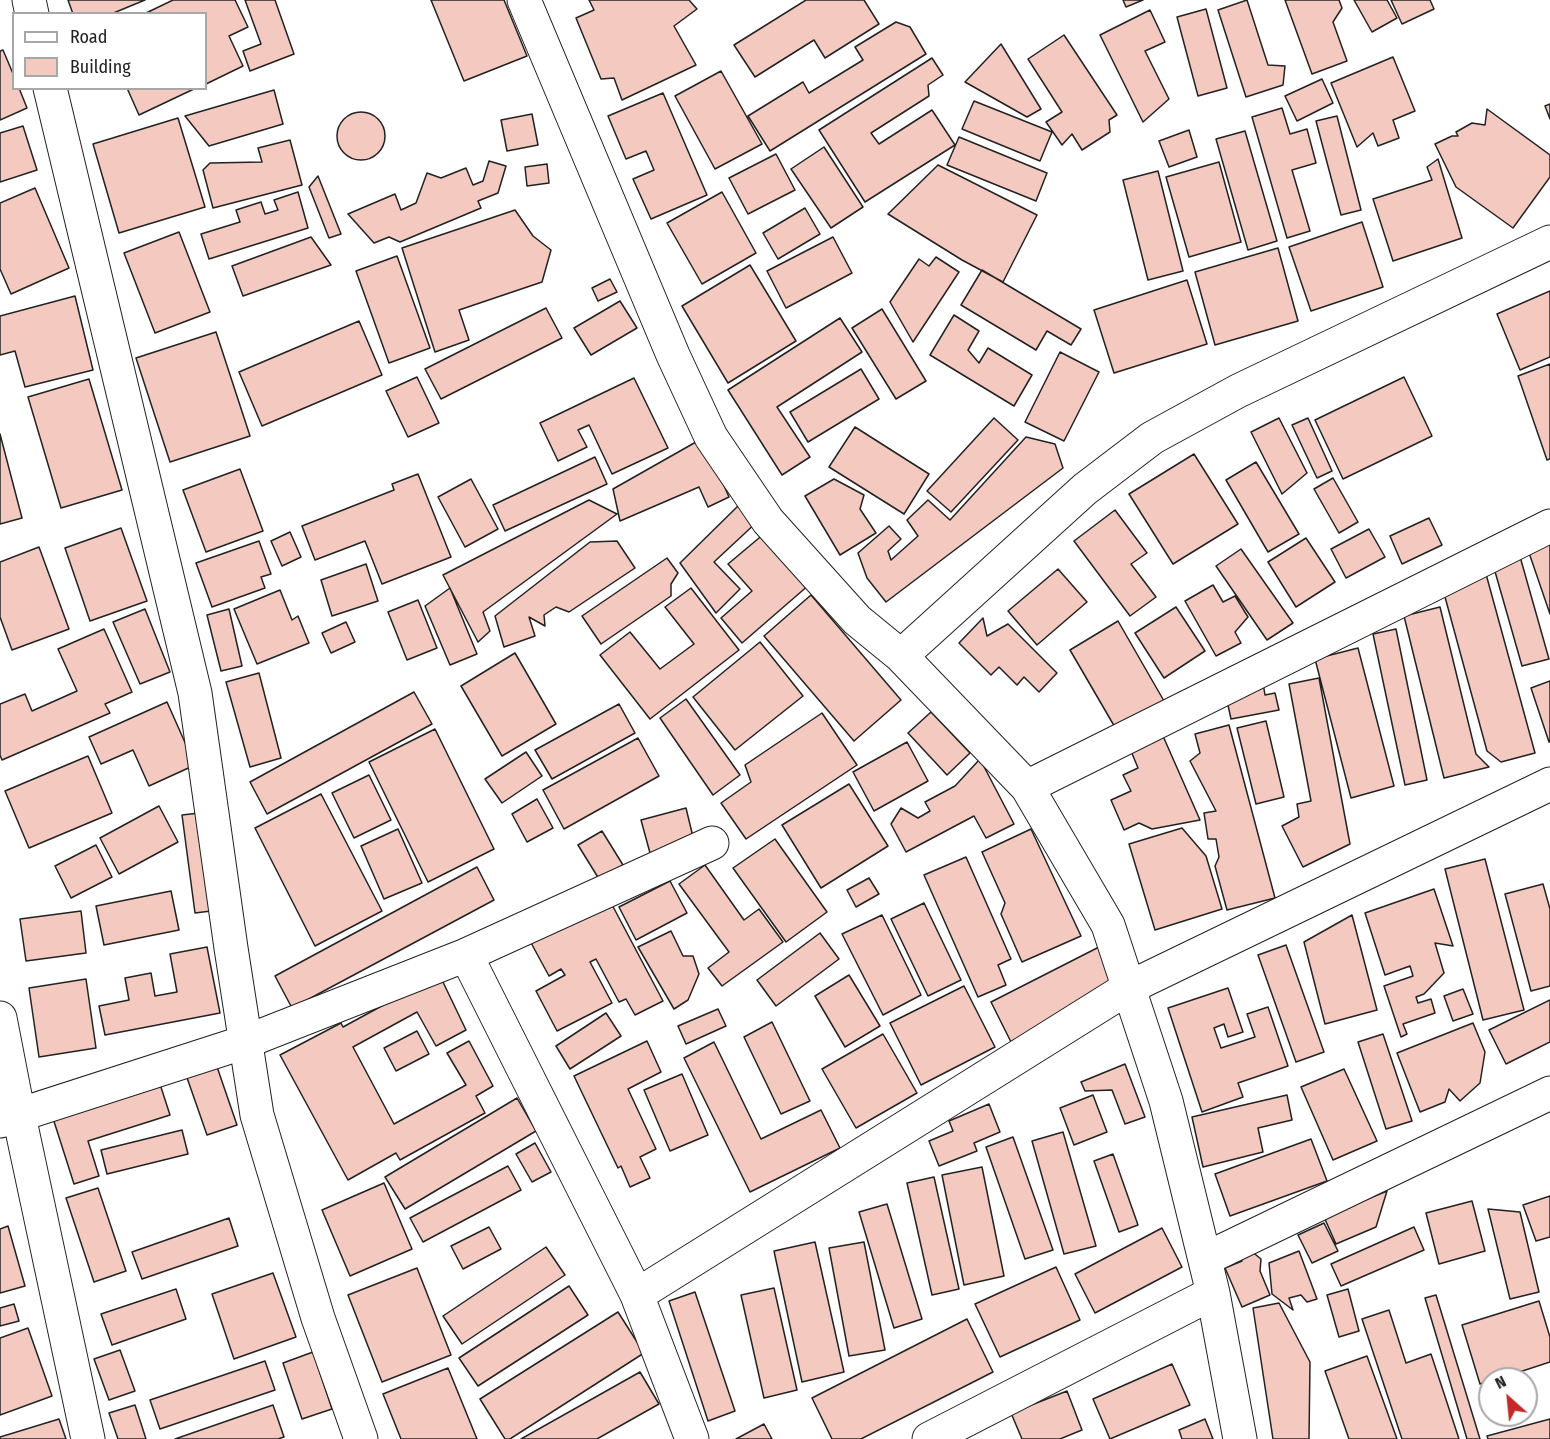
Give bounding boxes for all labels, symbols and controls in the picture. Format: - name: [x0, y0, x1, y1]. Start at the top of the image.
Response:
- legend: [12, 12, 207, 90]
- text: Road: [70, 26, 107, 48]
- text: Building: [70, 56, 131, 78]
- north arrow: [1478, 1367, 1538, 1427]
- text: N: [1492, 1372, 1509, 1393]

